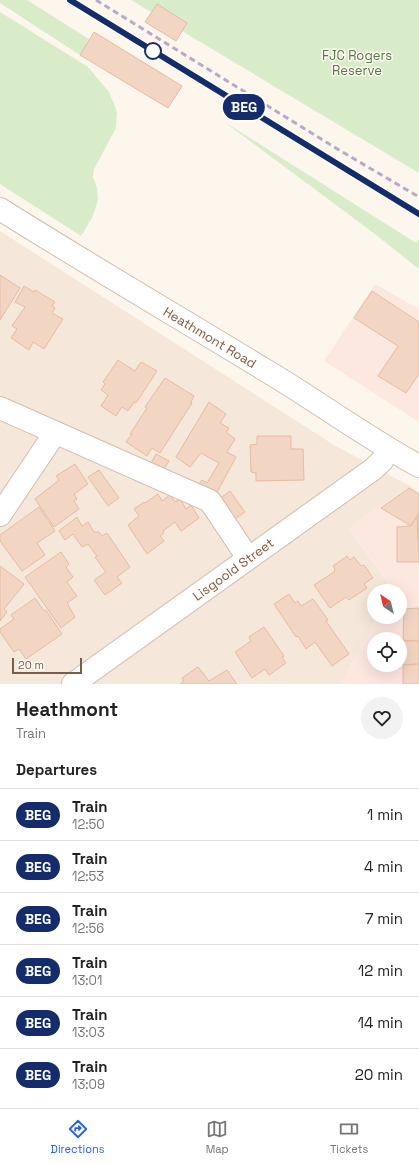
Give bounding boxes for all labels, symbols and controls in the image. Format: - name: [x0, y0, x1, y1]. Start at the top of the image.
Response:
- unlabelled marker: [144, 42, 162, 60]
- park label: FJC Rogers Reserve: [322, 47, 392, 79]
- line badge: BEG: [221, 94, 267, 120]
- text: BEG: [231, 98, 257, 116]
- street label: Heathmont Road: [160, 303, 259, 372]
- street label: Lisgoold Street: [189, 534, 277, 605]
- north arrow: [367, 584, 407, 624]
- map controls: [367, 584, 407, 672]
- button: locate: [367, 632, 407, 672]
- scale bar: [12, 656, 82, 675]
- text: 20 m: [18, 658, 44, 672]
- text: Heathmont: [16, 697, 118, 722]
- button: heart: [361, 697, 403, 739]
- text: Train: [16, 725, 46, 742]
- text: Departures: [16, 760, 97, 779]
- text: Train: [72, 797, 107, 816]
- text: 1 min: [367, 805, 403, 824]
- text: BEG: [25, 806, 51, 824]
- text: 12:50: [72, 816, 105, 833]
- text: Train: [72, 849, 107, 868]
- text: 4 min: [364, 857, 403, 876]
- text: BEG: [25, 858, 51, 876]
- text: 12:53: [72, 868, 104, 885]
- text: Train: [72, 901, 107, 920]
- text: 7 min: [365, 909, 403, 928]
- text: BEG: [25, 910, 51, 928]
- text: 12:56: [72, 920, 104, 937]
- text: Train: [72, 953, 107, 972]
- text: 12 min: [358, 961, 403, 980]
- text: BEG: [25, 962, 51, 980]
- text: 13:01: [72, 972, 102, 989]
- text: Train: [72, 1005, 107, 1024]
- text: 14 min: [358, 1013, 403, 1032]
- text: BEG: [25, 1014, 51, 1032]
- text: 13:03: [72, 1024, 105, 1041]
- text: Train: [72, 1057, 107, 1076]
- text: 20 min: [355, 1065, 403, 1084]
- text: BEG: [25, 1066, 51, 1084]
- text: 13:09: [72, 1076, 105, 1093]
- tab: Directions: [51, 1118, 105, 1156]
- tab: Map: [206, 1118, 229, 1156]
- tab: Tickets: [330, 1118, 368, 1156]

